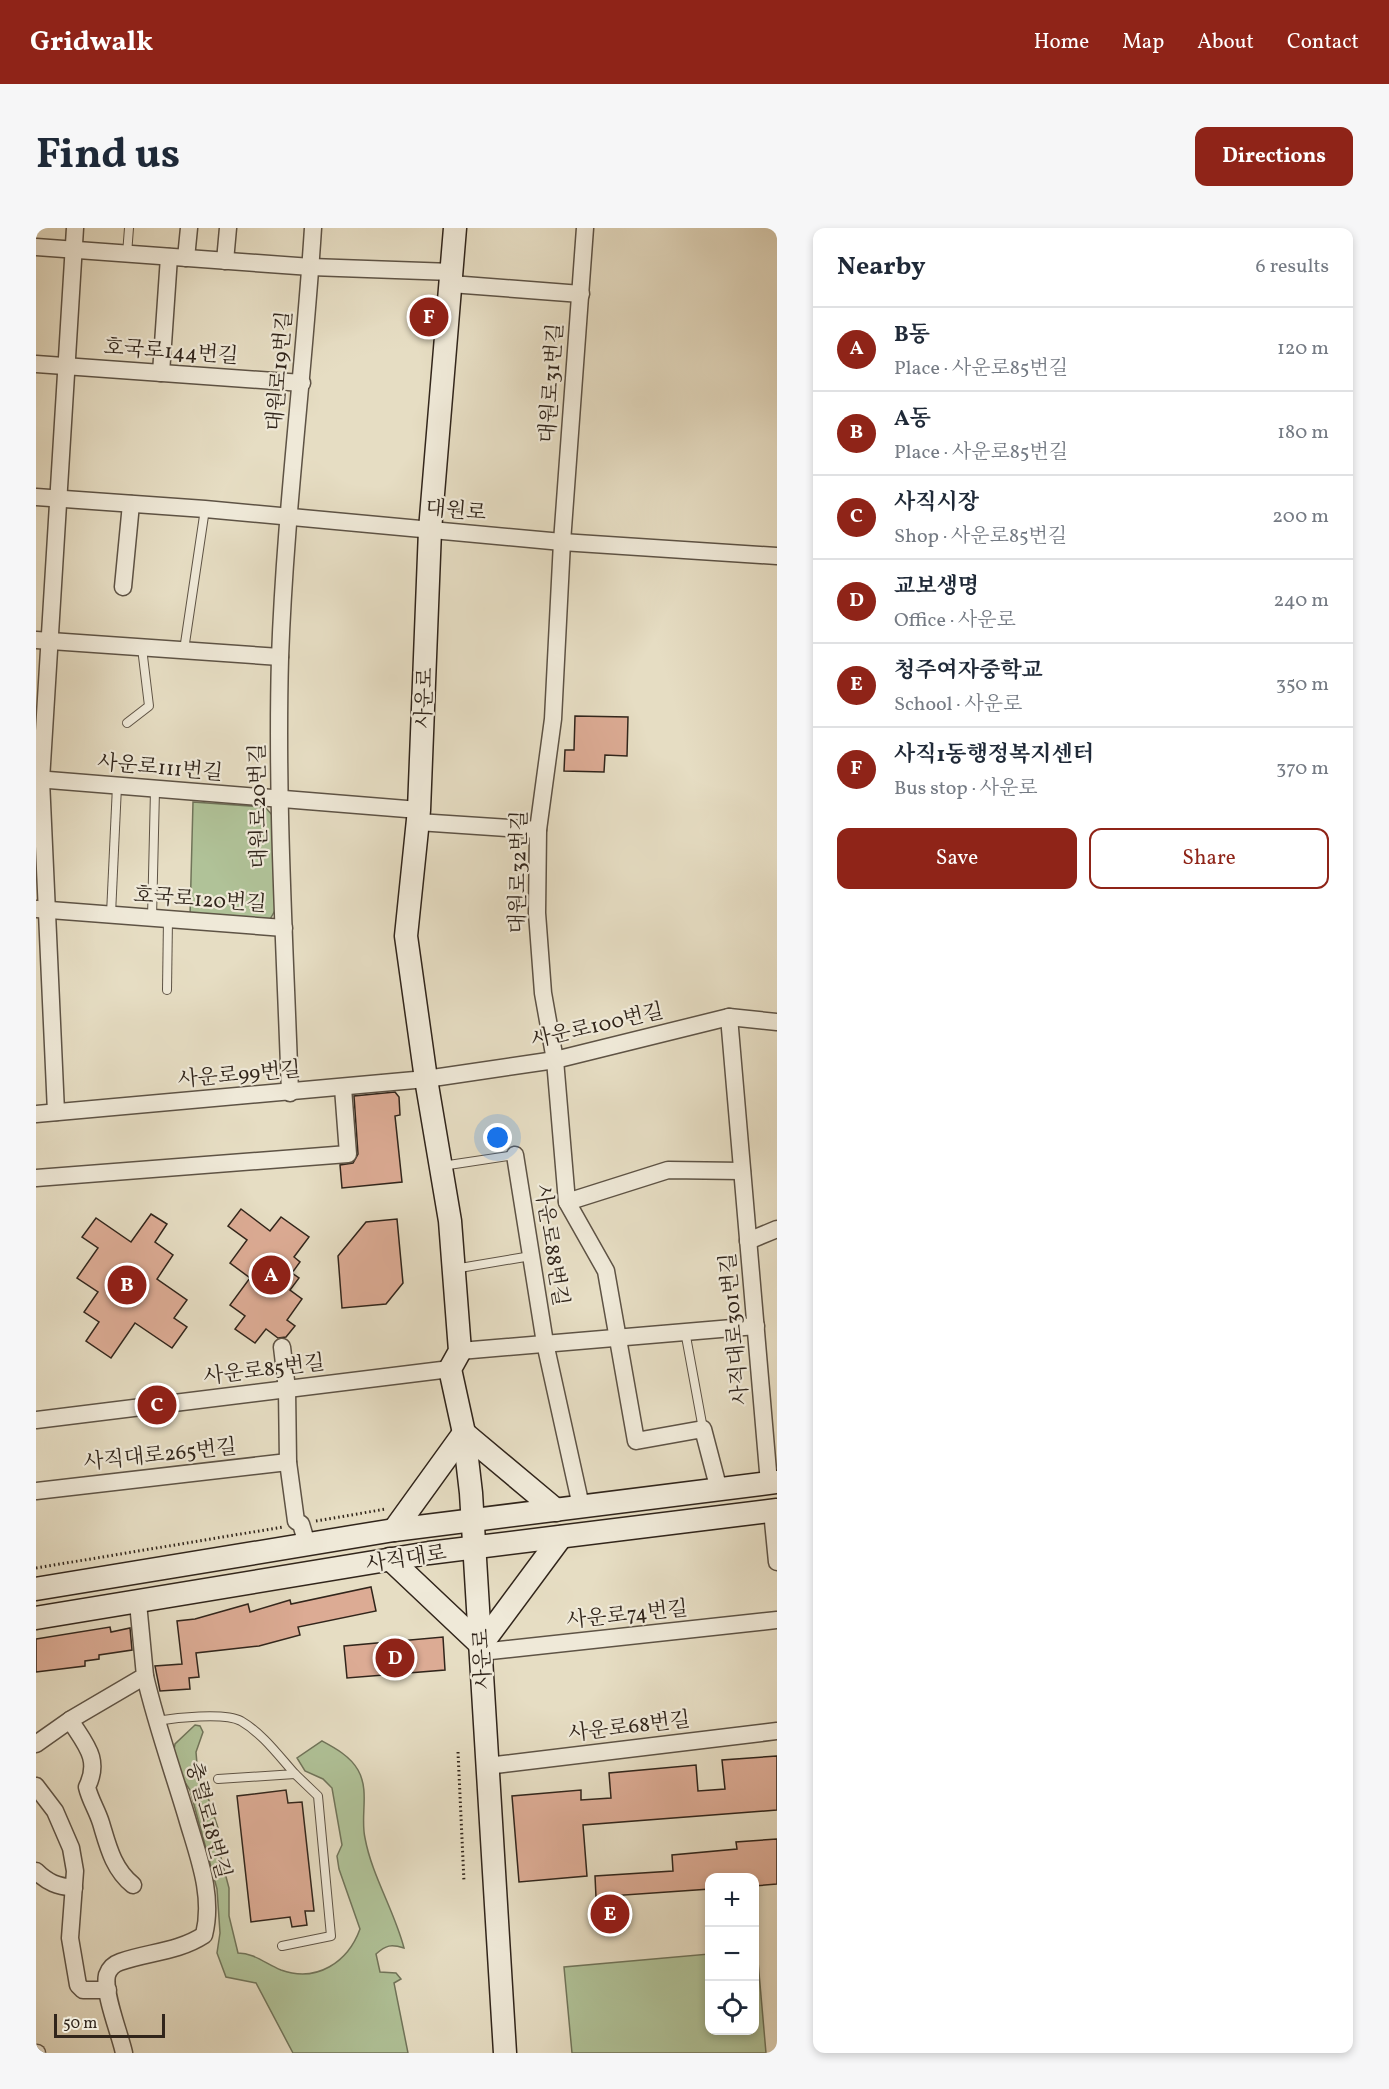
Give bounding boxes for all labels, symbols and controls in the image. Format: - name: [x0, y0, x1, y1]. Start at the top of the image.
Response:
- text: Gridwalk: [30, 23, 153, 62]
- text: Home: [1034, 28, 1089, 57]
- text: Map: [1122, 28, 1164, 57]
- text: About: [1197, 28, 1254, 57]
- text: Contact: [1287, 28, 1359, 57]
- text: Find us: [36, 127, 180, 186]
- button: Directions: [1195, 127, 1353, 186]
- text: Nearby: [837, 249, 926, 285]
- text: 6 results: [1256, 253, 1329, 281]
- pin: F: [410, 294, 448, 340]
- street label: 대원로19번길: [261, 310, 300, 432]
- text: B동: [894, 320, 930, 351]
- street label: 대원로31번길: [534, 322, 571, 444]
- street label: 호국로144번길: [103, 333, 239, 372]
- text: A: [849, 335, 864, 363]
- text: 120 m: [1277, 335, 1329, 363]
- text: Place · 사운로85번길: [894, 355, 1068, 383]
- text: A동: [894, 404, 931, 435]
- text: B: [850, 419, 863, 447]
- text: 180 m: [1277, 419, 1329, 447]
- text: Place · 사운로85번길: [894, 439, 1068, 467]
- text: 사직시장: [894, 488, 979, 519]
- street label: 대원로: [424, 494, 487, 529]
- text: C: [850, 503, 863, 531]
- text: 200 m: [1272, 503, 1329, 531]
- text: Shop · 사운로85번길: [894, 523, 1067, 551]
- text: 교보생명: [894, 572, 979, 603]
- text: D: [849, 587, 864, 615]
- text: 240 m: [1274, 587, 1329, 615]
- text: Office · 사운로: [894, 607, 1016, 635]
- text: 청주여자중학교: [894, 656, 1043, 687]
- street label: 사운로: [410, 667, 441, 729]
- text: E: [850, 671, 863, 699]
- text: 350 m: [1276, 671, 1329, 699]
- text: School · 사운로: [894, 691, 1022, 719]
- text: 사직1동행정복지센터: [894, 740, 1094, 771]
- street label: 대원로20번길: [244, 743, 275, 869]
- street label: 사운로111번길: [96, 749, 224, 788]
- text: F: [851, 755, 862, 783]
- text: 370 m: [1276, 755, 1329, 783]
- text: Bus stop · 사운로: [894, 775, 1038, 803]
- street label: 대원로32번길: [504, 810, 535, 934]
- button: Save: [837, 828, 1077, 889]
- button: Share: [1089, 828, 1329, 889]
- street label: 호국로120번길: [132, 881, 267, 920]
- street label: 사운로100번길: [528, 997, 666, 1056]
- street label: 사운로99번길: [176, 1056, 302, 1095]
- your location: [483, 1123, 512, 1152]
- street label: 사운로88번길: [527, 1182, 574, 1308]
- street label: 사직대로301번길: [714, 1251, 757, 1406]
- pin: A: [252, 1252, 290, 1298]
- pin: B: [108, 1262, 146, 1308]
- street label: 사운로85번길: [202, 1349, 326, 1392]
- pin: C: [138, 1382, 176, 1428]
- street label: 사직대로265번길: [82, 1433, 238, 1478]
- street label: 사직대로: [364, 1539, 449, 1580]
- street label: 사운로74번길: [565, 1595, 689, 1636]
- street label: 사운로: [467, 1628, 500, 1690]
- pin: D: [376, 1636, 414, 1680]
- street label: 사운로68번길: [567, 1706, 692, 1749]
- street label: 충렬로18번길: [178, 1759, 237, 1882]
- map controls: [705, 1873, 759, 2035]
- button: +: [705, 1873, 759, 1927]
- pin: E: [590, 1892, 630, 1936]
- button: −: [705, 1927, 759, 1981]
- button: locate: [705, 1981, 759, 2035]
- scale bar: [54, 2011, 165, 2038]
- text: 50 m: [63, 2013, 97, 2035]

